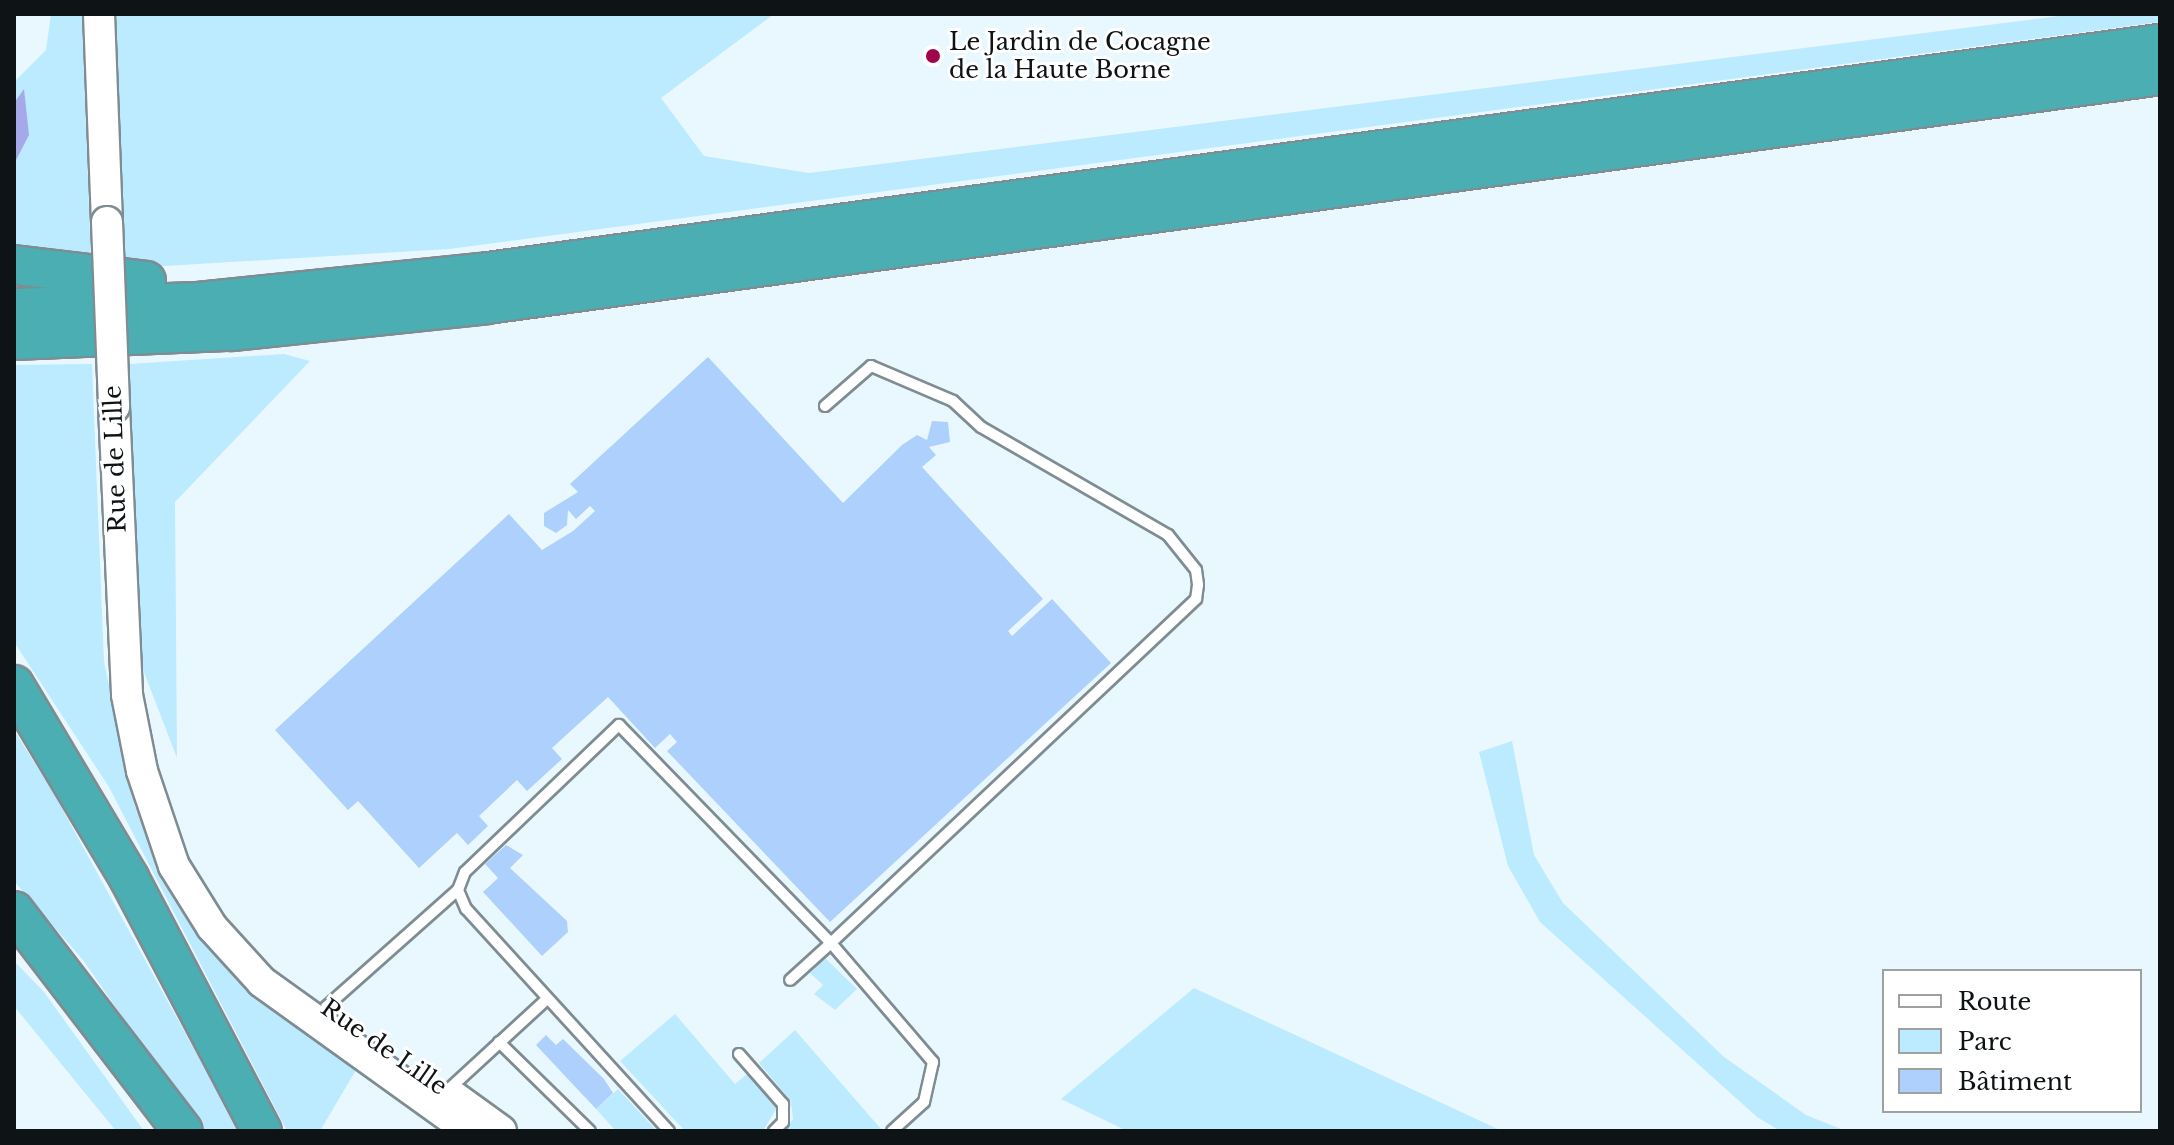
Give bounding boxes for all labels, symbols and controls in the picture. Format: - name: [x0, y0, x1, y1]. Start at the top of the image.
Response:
- place label: Le Jardin de Cocagne de la Haute Borne: [949, 28, 1211, 84]
- marker: Le Jardin de Cocagne de la Haute Borne: [924, 47, 942, 65]
- street label: Rue de Lille: [98, 385, 132, 533]
- legend: [1882, 969, 2142, 1113]
- text: Route: [1958, 987, 2031, 1016]
- street label: Rue de Lille: [315, 993, 453, 1101]
- text: Parc: [1958, 1027, 2012, 1056]
- text: Bâtiment: [1958, 1067, 2072, 1096]

